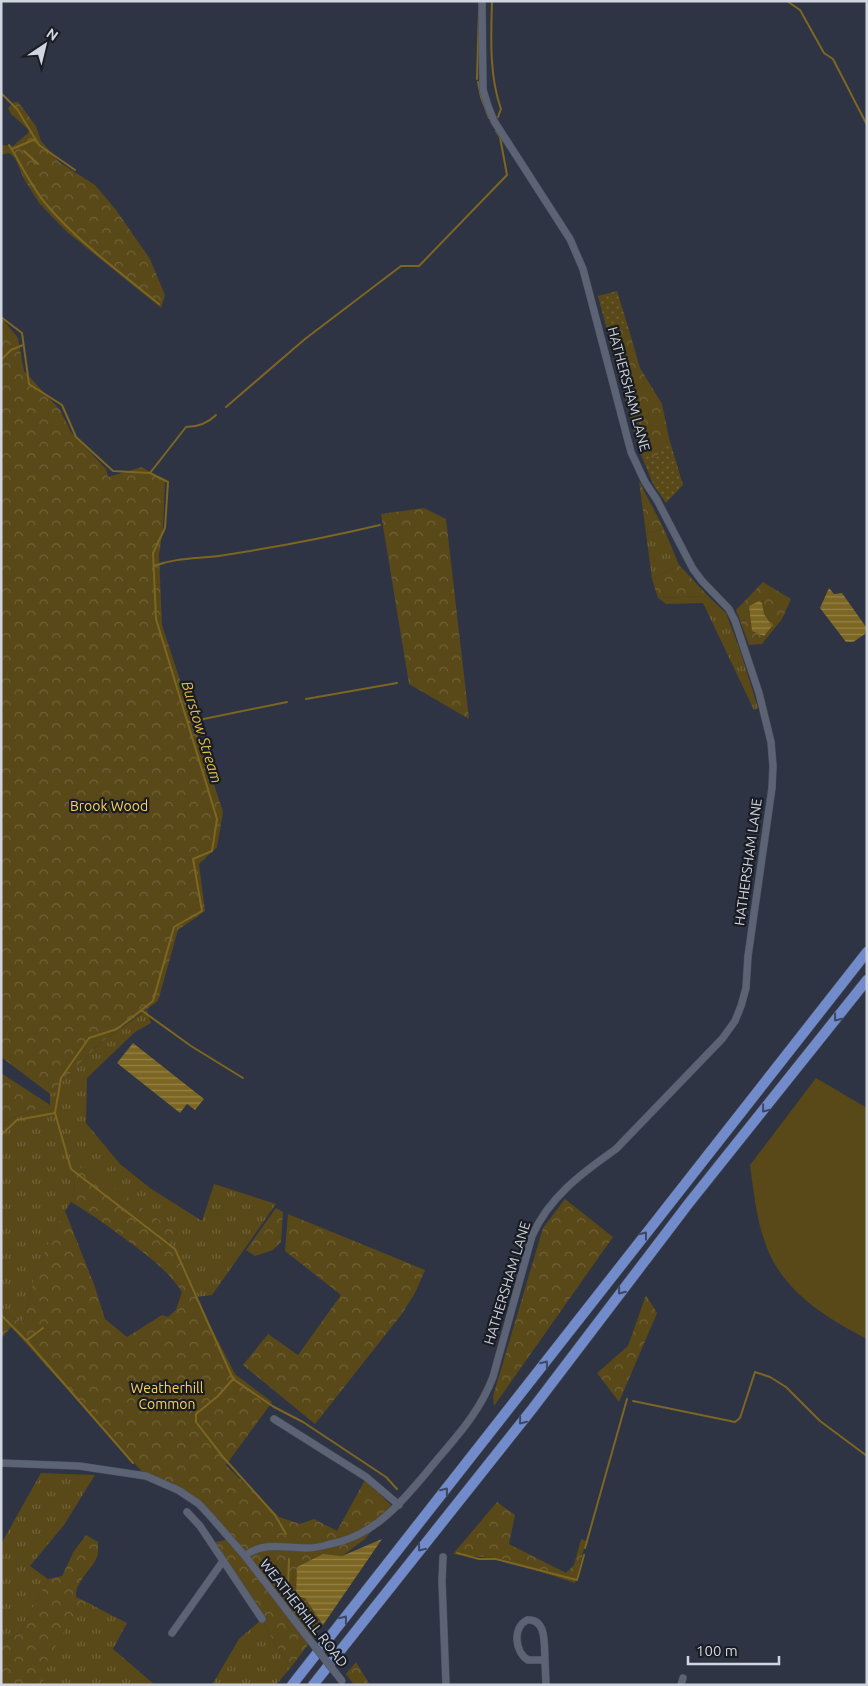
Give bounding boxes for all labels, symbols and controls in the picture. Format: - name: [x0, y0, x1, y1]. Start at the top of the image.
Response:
- north arrow: [20, 20, 70, 70]
- text: N: [44, 25, 61, 44]
- street label: HATHERSHAM LANE: [605, 325, 653, 453]
- water label: Burstow Stream: [178, 679, 226, 785]
- street label: HATHERSHAM LANE: [731, 797, 765, 927]
- park label: Brook Wood: [70, 798, 148, 814]
- one-way arrow: [834, 1012, 842, 1021]
- one-way arrow: [762, 1103, 771, 1113]
- street label: HATHERSHAM LANE: [481, 1219, 533, 1347]
- one-way arrow: [639, 1232, 647, 1241]
- one-way arrow: [618, 1285, 627, 1295]
- one-way arrow: [540, 1361, 548, 1370]
- park label: Weatherhill Common: [131, 1380, 204, 1412]
- one-way arrow: [519, 1415, 528, 1424]
- one-way arrow: [439, 1488, 447, 1497]
- one-way arrow: [419, 1542, 427, 1551]
- street label: WEATHERHILL ROAD: [257, 1556, 351, 1670]
- one-way arrow: [339, 1616, 347, 1625]
- scale bar: [688, 1634, 779, 1666]
- text: 100 m: [696, 1642, 738, 1659]

